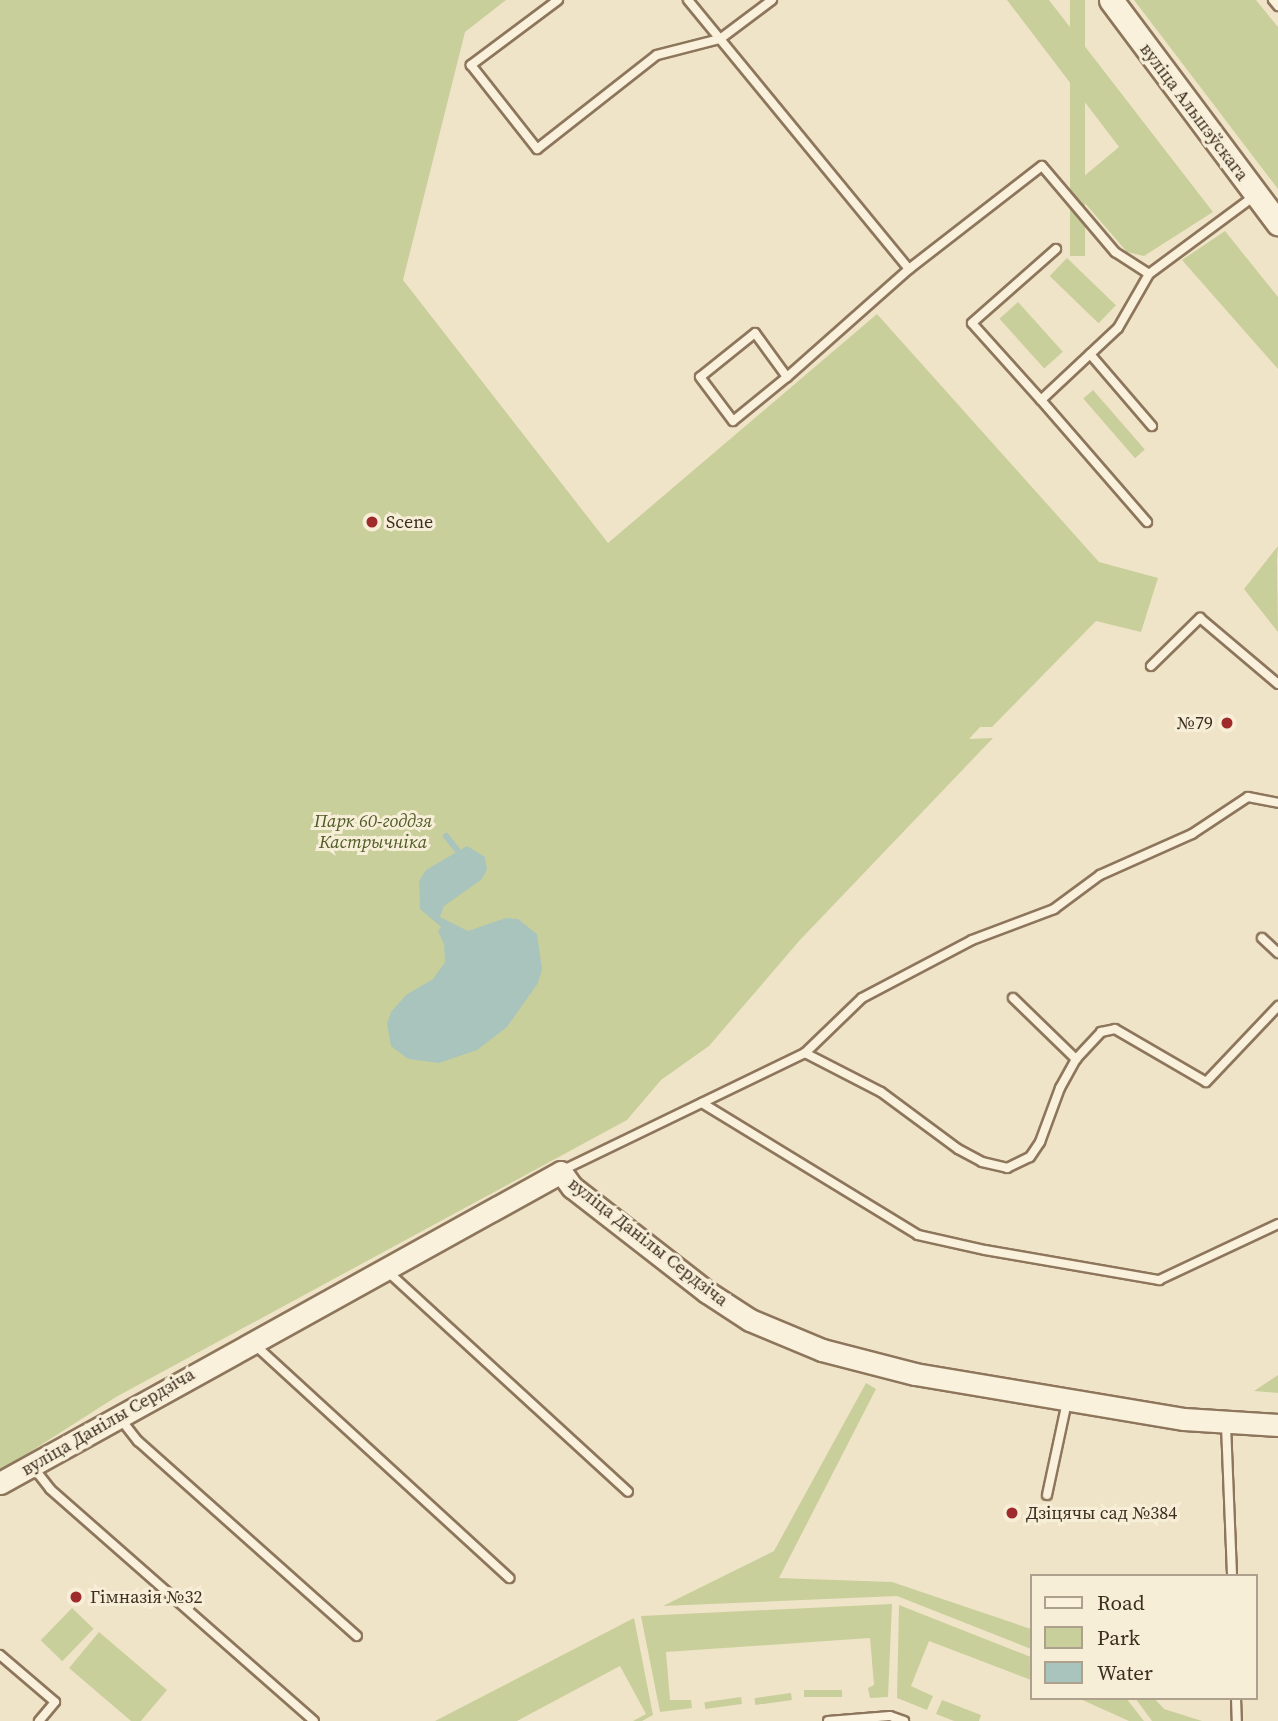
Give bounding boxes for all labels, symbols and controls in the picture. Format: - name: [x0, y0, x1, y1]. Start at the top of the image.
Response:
- street label: вуліца Альшэўскага: [1135, 39, 1253, 185]
- place label: Scene: [386, 511, 433, 533]
- marker: Scene: [364, 514, 380, 530]
- place label: №79: [1177, 712, 1213, 734]
- marker: №79: [1219, 715, 1235, 731]
- park label: Парк 60-годдзя Кастрычніка: [314, 811, 432, 854]
- street label: вуліца Данілы Сердзіча: [564, 1173, 732, 1311]
- street label: вуліца Данілы Сердзіча: [17, 1363, 199, 1481]
- place label: Дзіцячы сад №384: [1026, 1502, 1177, 1524]
- marker: Дзіцячы сад №384: [1004, 1505, 1020, 1521]
- legend: [1030, 1574, 1257, 1700]
- place label: Гімназія №32: [90, 1586, 202, 1608]
- text: Road: [1097, 1588, 1145, 1617]
- marker: Гімназія №32: [68, 1589, 84, 1605]
- text: Park: [1097, 1623, 1140, 1652]
- text: Water: [1097, 1658, 1153, 1687]

